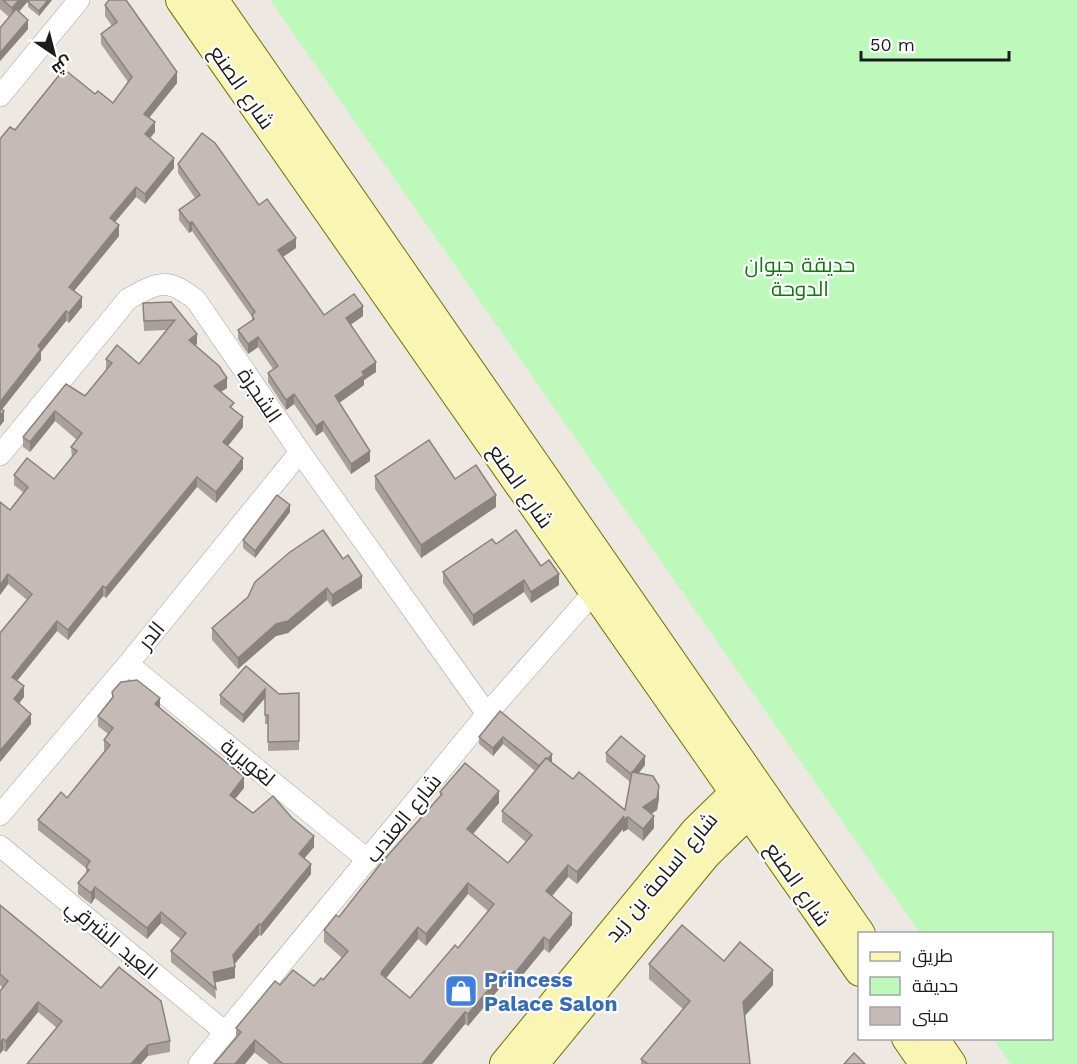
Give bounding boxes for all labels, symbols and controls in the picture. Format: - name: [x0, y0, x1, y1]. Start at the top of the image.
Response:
- north arrow: [24, 24, 84, 84]
- scale bar: [861, 24, 1010, 62]
- text: 50 m: [870, 34, 915, 55]
- street label: شارع الصنع: [202, 40, 280, 135]
- text: ش: [48, 52, 76, 80]
- park label: حديقة حيوان الدوحة: [745, 252, 855, 301]
- street label: الشجرة: [233, 363, 287, 427]
- street label: شارع الصنع: [481, 439, 559, 534]
- street label: الدر: [132, 616, 170, 655]
- street label: لغويرية: [216, 733, 280, 791]
- street label: شارع العندب: [360, 769, 448, 869]
- street label: شارع اسامة بن زيد: [600, 807, 724, 948]
- street label: شارع الصنع: [758, 837, 836, 932]
- street label: العيد الشرقي: [59, 893, 163, 988]
- legend: [858, 932, 1053, 1040]
- text: طريق: [912, 945, 953, 968]
- place label: Princess Palace Salon: [484, 967, 617, 1016]
- shop icon: Princess Palace Salon: [443, 973, 479, 1009]
- text: حديقة: [912, 975, 958, 996]
- text: مبنى: [912, 1005, 949, 1027]

